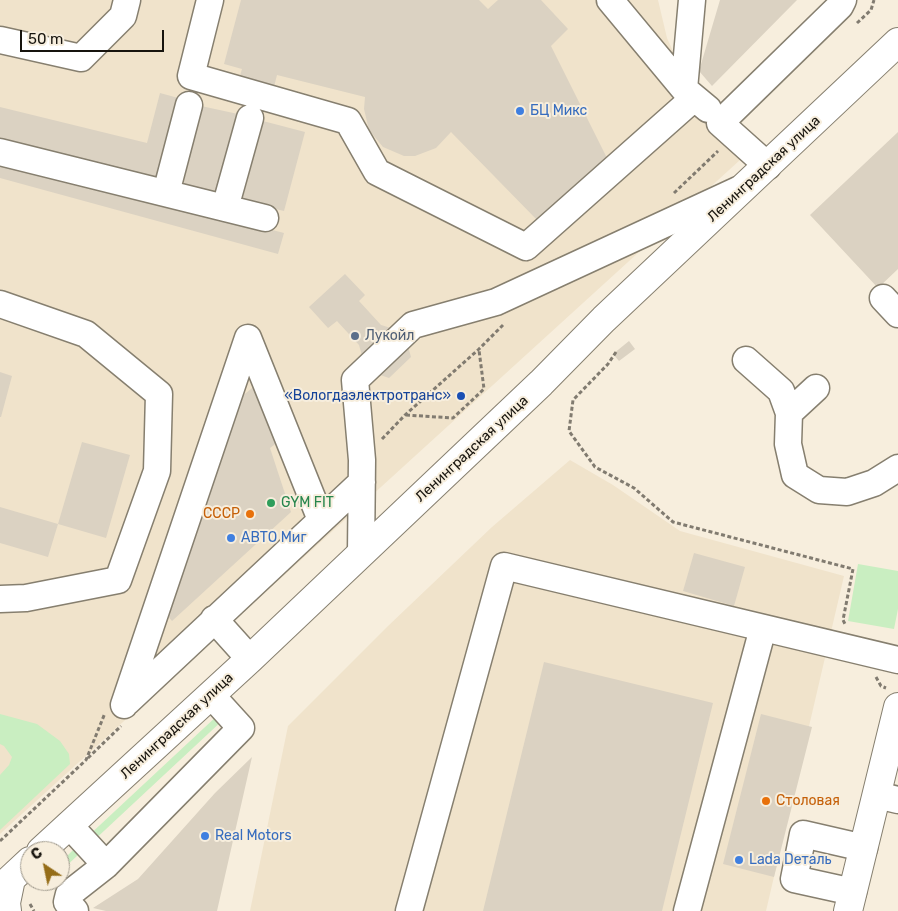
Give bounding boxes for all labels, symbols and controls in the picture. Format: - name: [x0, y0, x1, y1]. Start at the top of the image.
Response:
- scale bar: [22, 20, 166, 52]
- text: 50 m: [28, 30, 63, 48]
- place label: БЦ Микс: [530, 103, 587, 119]
- marker: БЦ Микс: [514, 105, 526, 117]
- street label: Ленинградская улица: [704, 112, 824, 226]
- place label: Лукойл: [365, 328, 414, 344]
- marker: Лукойл: [349, 330, 361, 342]
- place label: «Вологдаэлектротранс»: [284, 388, 451, 404]
- marker: «Вологдаэлектротранс»: [455, 390, 467, 402]
- street label: Ленинградская улица: [412, 392, 532, 506]
- place label: GYM FIT: [281, 495, 334, 511]
- marker: GYM FIT: [265, 497, 277, 509]
- place label: СССР: [203, 506, 240, 522]
- marker: СССР: [244, 508, 256, 520]
- place label: АВТО Миг: [241, 530, 306, 546]
- marker: АВТО Миг: [225, 532, 237, 544]
- street label: Ленинградская улица: [117, 669, 237, 783]
- place label: Столовая: [776, 793, 840, 809]
- marker: Столовая: [760, 795, 772, 807]
- place label: Real Motors: [215, 828, 292, 844]
- marker: Real Motors: [199, 830, 211, 842]
- north arrow: [20, 841, 70, 891]
- text: С: [28, 844, 46, 864]
- place label: Lada Dеталь: [749, 852, 832, 868]
- marker: Lada Dеталь: [733, 854, 745, 866]

